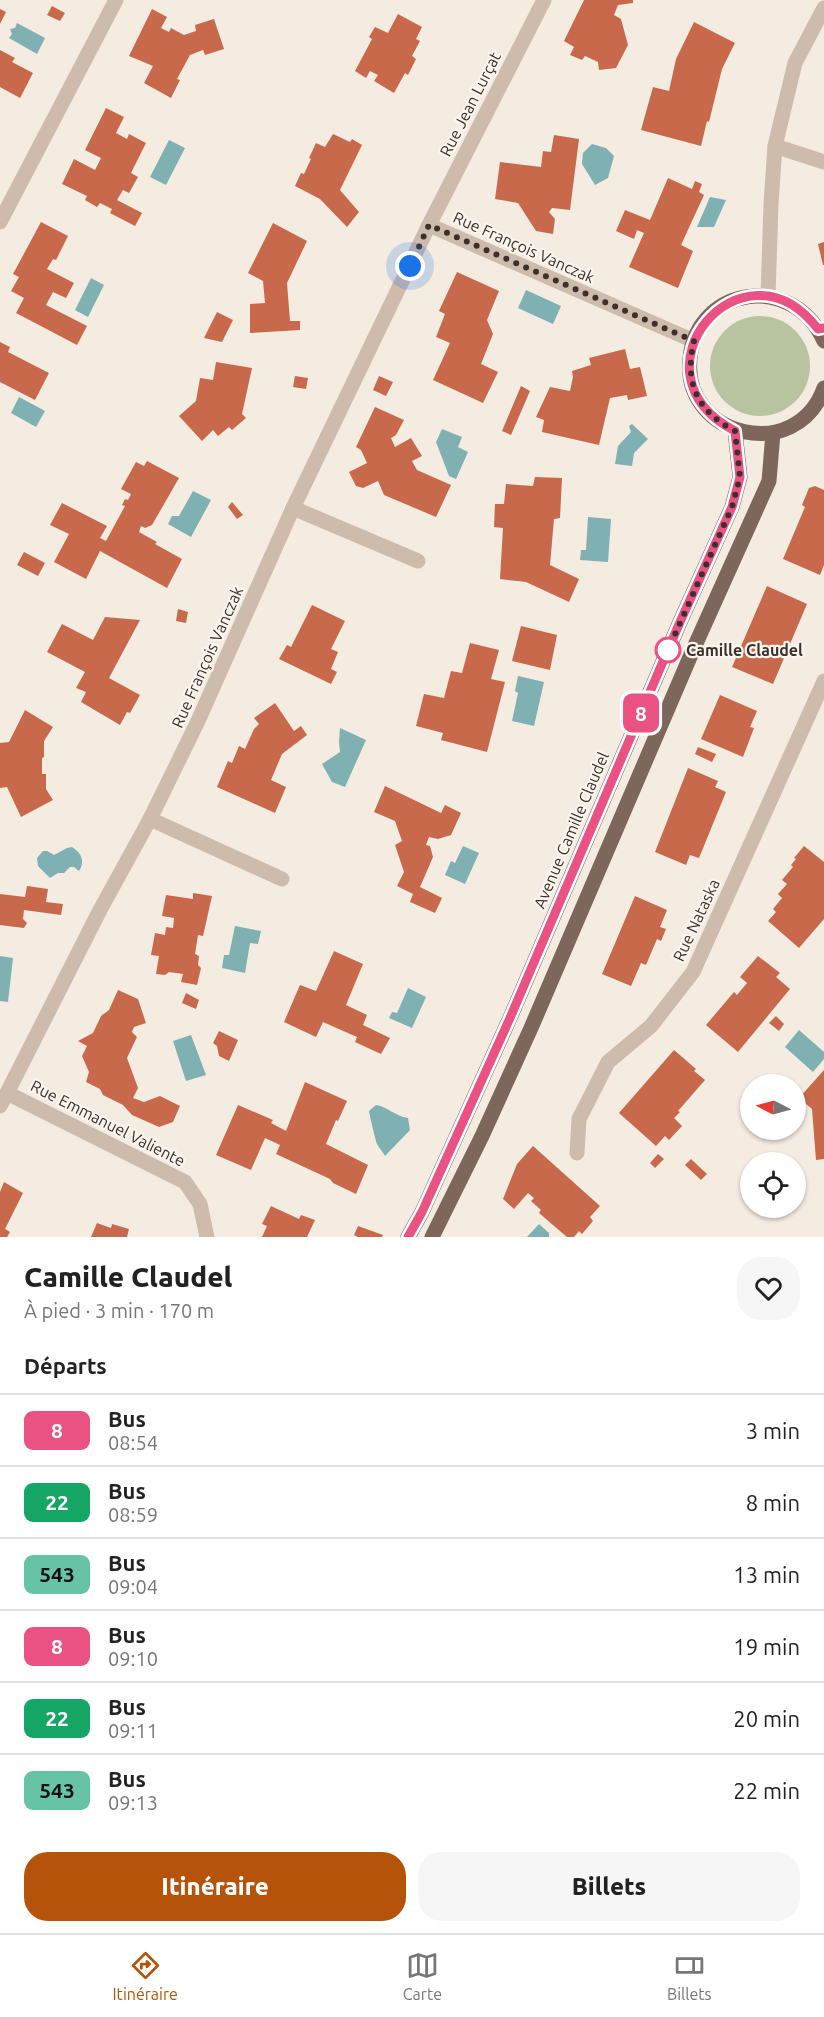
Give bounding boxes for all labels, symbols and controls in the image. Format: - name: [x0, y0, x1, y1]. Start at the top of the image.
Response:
- street label: Rue Jean Lurçat: [436, 48, 504, 159]
- street label: Rue François Vanczak: [451, 208, 597, 286]
- your location: [395, 251, 425, 281]
- street label: Rue François Vanczak: [168, 584, 246, 730]
- marker: Camille Claudel: [655, 637, 681, 663]
- place label: Camille Claudel: [686, 641, 803, 659]
- line badge: 8: [622, 694, 660, 732]
- text: 8: [635, 701, 647, 725]
- street label: Avenue Camille Claudel: [530, 749, 612, 911]
- street label: Rue Nataska: [669, 876, 723, 964]
- north arrow: [740, 1074, 806, 1140]
- map controls: [740, 1074, 806, 1218]
- street label: Rue Emmanuel Valiente: [28, 1076, 188, 1170]
- button: locate: [740, 1152, 806, 1218]
- button: heart: [737, 1257, 800, 1320]
- text: Camille Claudel: [24, 1261, 232, 1292]
- text: À pied · 3 min · 170 m: [24, 1299, 214, 1322]
- text: Départs: [24, 1353, 107, 1378]
- text: Bus: [108, 1406, 146, 1431]
- text: 8: [51, 1418, 63, 1442]
- text: 3 min: [746, 1418, 800, 1443]
- text: 08:54: [108, 1431, 158, 1454]
- text: Bus: [108, 1478, 146, 1503]
- text: 22: [45, 1490, 69, 1514]
- text: 8 min: [746, 1490, 800, 1515]
- text: 08:59: [108, 1503, 158, 1526]
- text: Bus: [108, 1550, 146, 1575]
- text: 543: [39, 1562, 75, 1586]
- text: 13 min: [733, 1562, 800, 1587]
- text: 09:04: [108, 1575, 158, 1598]
- text: Bus: [108, 1622, 146, 1647]
- text: 8: [51, 1634, 63, 1658]
- text: 19 min: [733, 1634, 800, 1659]
- text: 09:10: [108, 1647, 158, 1670]
- text: Bus: [108, 1694, 146, 1719]
- text: 22: [45, 1706, 69, 1730]
- text: 20 min: [733, 1706, 800, 1731]
- text: 09:11: [108, 1719, 158, 1742]
- text: Bus: [108, 1766, 146, 1791]
- text: 543: [39, 1778, 75, 1802]
- text: 22 min: [733, 1778, 800, 1803]
- text: 09:13: [108, 1791, 158, 1814]
- button: Itinéraire: [24, 1852, 406, 1921]
- button: Billets: [418, 1852, 800, 1921]
- tab: Itinéraire: [113, 1949, 178, 2003]
- tab: Carte: [403, 1949, 442, 2003]
- tab: Billets: [667, 1949, 711, 2003]

